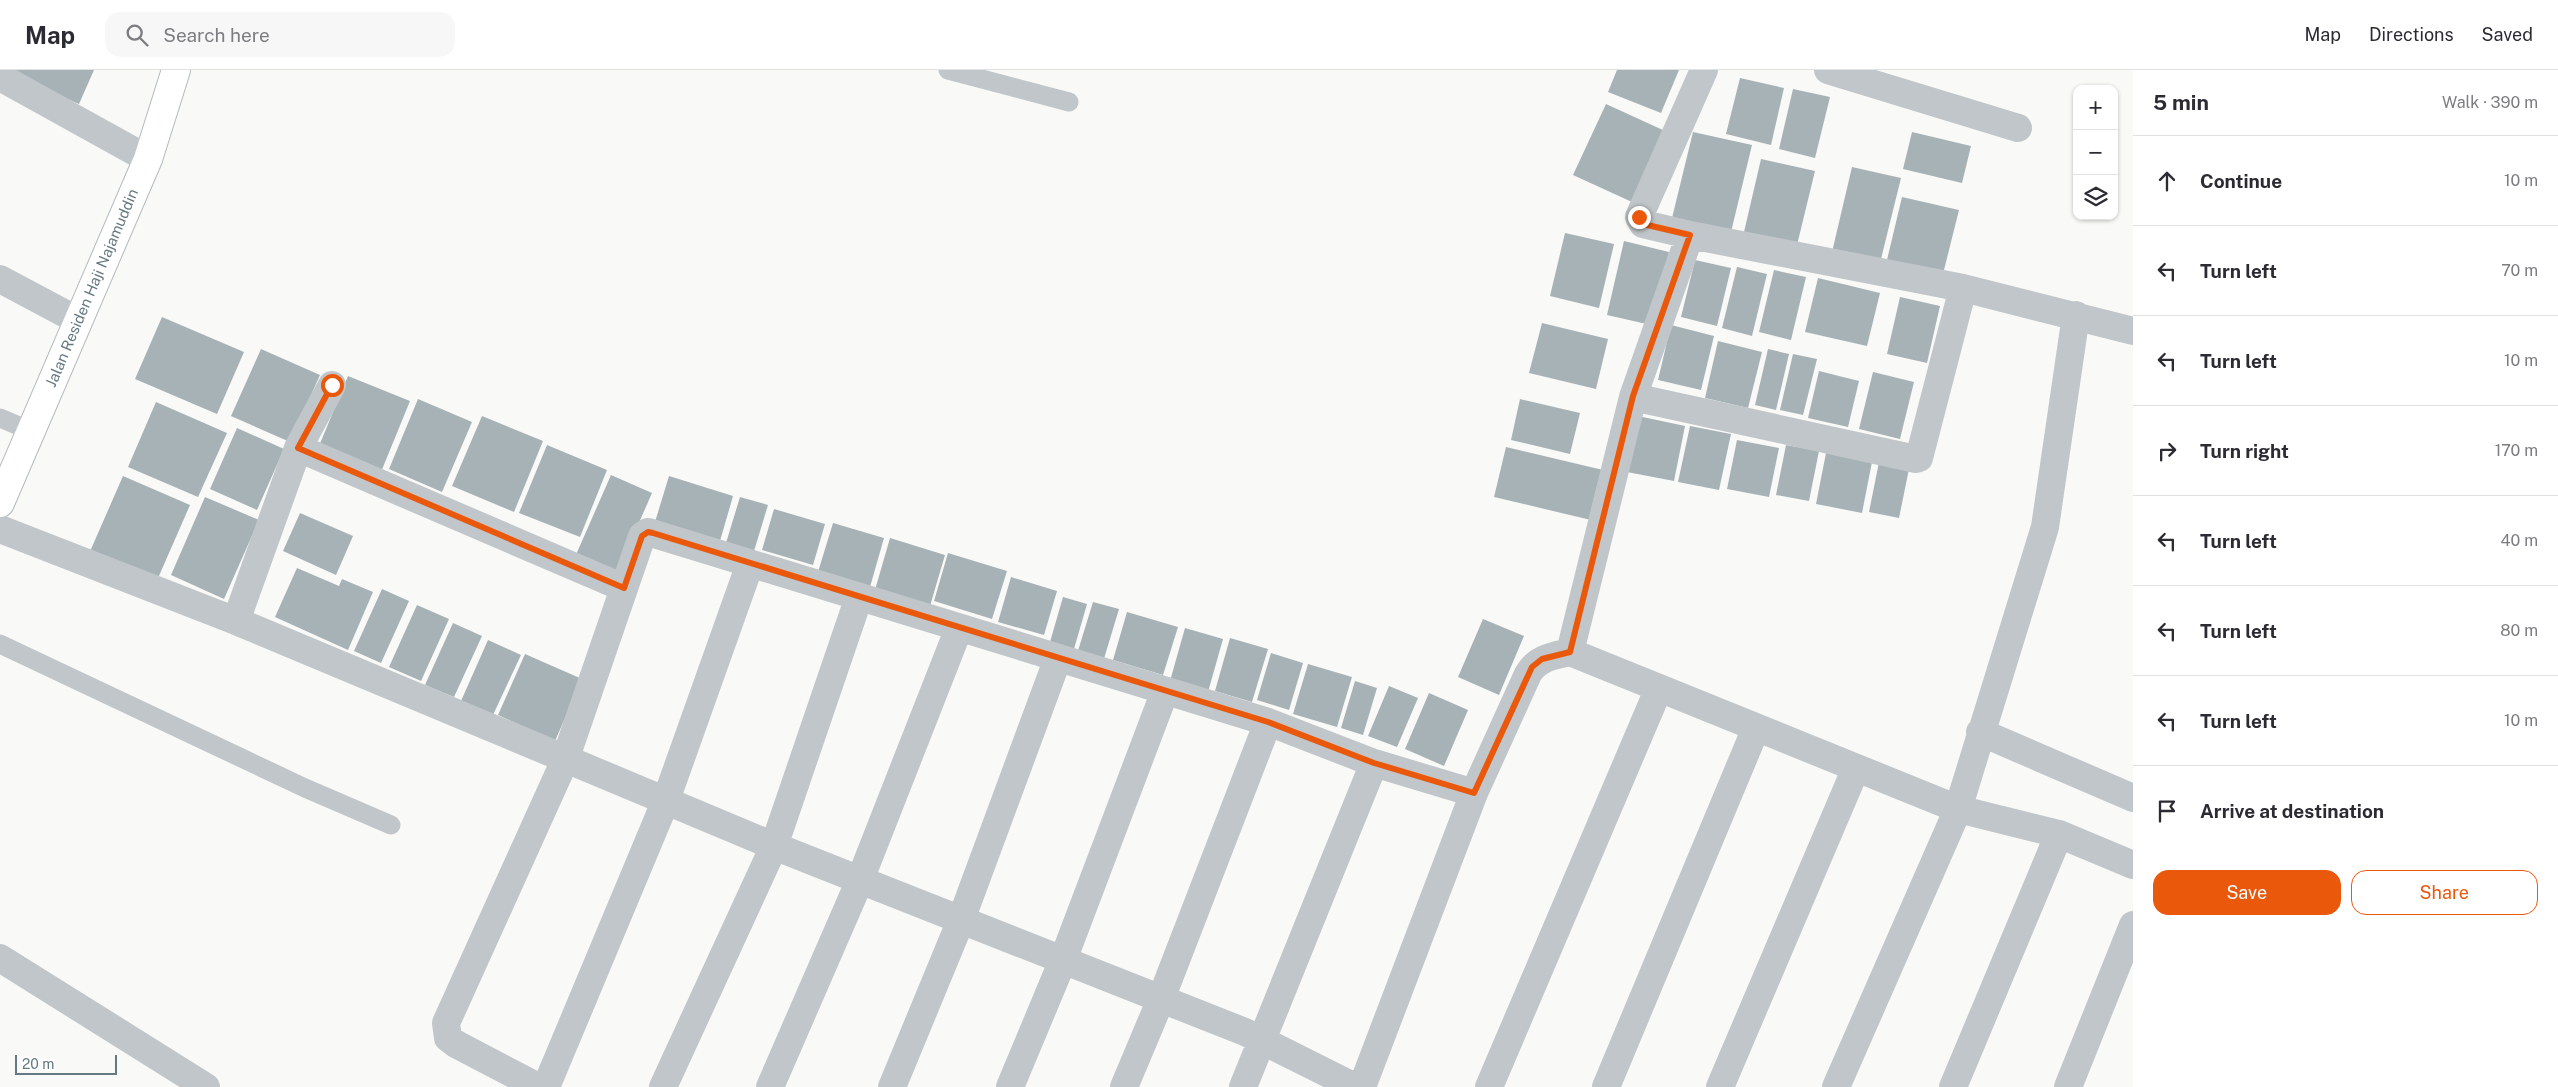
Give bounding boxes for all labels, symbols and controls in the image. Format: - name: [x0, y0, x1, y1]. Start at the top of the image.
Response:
- search box: [105, 12, 455, 57]
- text: Map: [25, 21, 75, 49]
- icon: search: [123, 21, 151, 49]
- text: Search here: [163, 24, 270, 46]
- text: Map: [2304, 24, 2341, 45]
- text: Directions: [2369, 24, 2454, 45]
- text: Saved: [2482, 24, 2533, 45]
- map controls: [2073, 85, 2118, 220]
- button: +: [2073, 85, 2118, 130]
- text: 5 min: [2153, 90, 2209, 115]
- text: Walk · 390 m: [2442, 93, 2538, 112]
- button: −: [2073, 130, 2118, 175]
- icon: ahead: [2153, 167, 2181, 195]
- text: Continue: [2200, 170, 2282, 192]
- text: 10 m: [2504, 171, 2538, 190]
- button: layers: [2073, 175, 2118, 220]
- street label: Jalan Residen Haji Najamuddin: [42, 186, 141, 389]
- route end: [1628, 206, 1651, 229]
- icon: left: [2153, 257, 2181, 285]
- text: Turn left: [2200, 260, 2277, 282]
- text: 70 m: [2501, 261, 2538, 280]
- icon: left: [2153, 347, 2181, 375]
- text: Turn left: [2200, 350, 2277, 372]
- text: 10 m: [2504, 351, 2538, 370]
- route start: [321, 374, 344, 397]
- icon: right: [2153, 437, 2181, 465]
- text: Turn right: [2200, 440, 2289, 462]
- text: 170 m: [2495, 441, 2538, 460]
- icon: left: [2153, 527, 2181, 555]
- text: Turn left: [2200, 530, 2277, 552]
- text: 40 m: [2500, 531, 2538, 550]
- icon: left: [2153, 617, 2181, 645]
- text: Turn left: [2200, 620, 2277, 642]
- text: 80 m: [2500, 621, 2538, 640]
- icon: left: [2153, 707, 2181, 735]
- text: Turn left: [2200, 710, 2277, 732]
- text: 10 m: [2504, 711, 2538, 730]
- icon: arrive: [2153, 797, 2181, 825]
- text: Arrive at destination: [2200, 800, 2384, 822]
- button: Save: [2153, 870, 2341, 915]
- button: Share: [2351, 870, 2538, 915]
- scale bar: [15, 1052, 118, 1075]
- text: 20 m: [22, 1056, 54, 1072]

